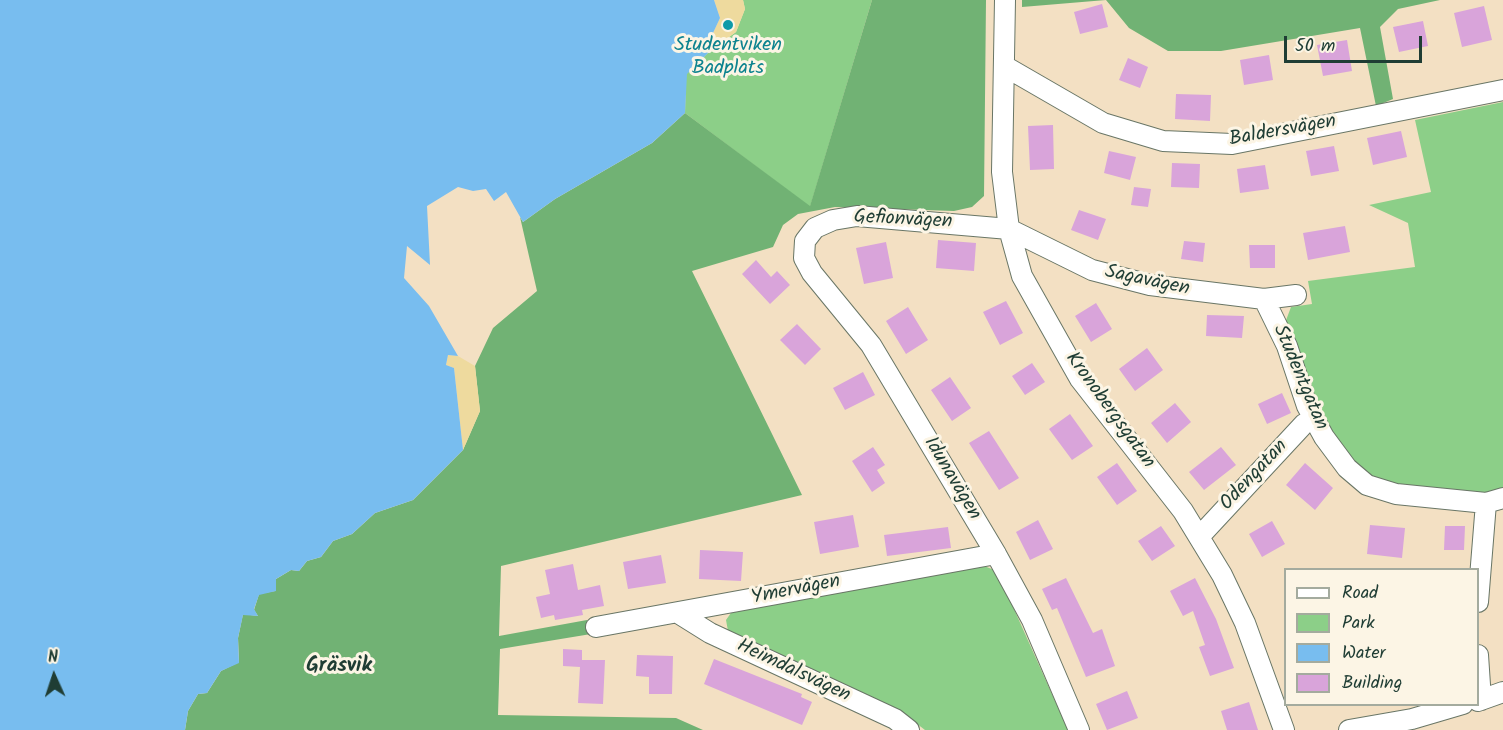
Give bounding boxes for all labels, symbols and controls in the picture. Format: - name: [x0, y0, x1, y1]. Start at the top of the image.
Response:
- marker: Studentviken Badplats: [721, 18, 735, 32]
- scale bar: [1287, 24, 1425, 62]
- text: 50 m: [1295, 32, 1335, 61]
- place label: Studentviken Badplats: [674, 35, 782, 82]
- street label: Baldersvägen: [1228, 111, 1338, 153]
- street label: Gefionvägen: [853, 206, 953, 236]
- street label: Sagavägen: [1102, 261, 1192, 303]
- street label: Studentgatan: [1266, 322, 1332, 434]
- street label: Kronobergsgatan: [1059, 348, 1159, 474]
- street label: Idunavägen: [917, 433, 985, 525]
- street label: Odengatan: [1216, 435, 1294, 517]
- legend: [1284, 568, 1479, 706]
- street label: Ymervägen: [749, 571, 843, 611]
- text: Road: [1342, 579, 1378, 608]
- text: Park: [1342, 609, 1375, 638]
- street label: Heimdalsvägen: [732, 635, 854, 709]
- text: Water: [1342, 639, 1386, 668]
- text: N: [47, 645, 59, 670]
- north arrow: [24, 646, 84, 706]
- district label: Gräsvik: [306, 654, 372, 680]
- text: Building: [1342, 669, 1402, 698]

